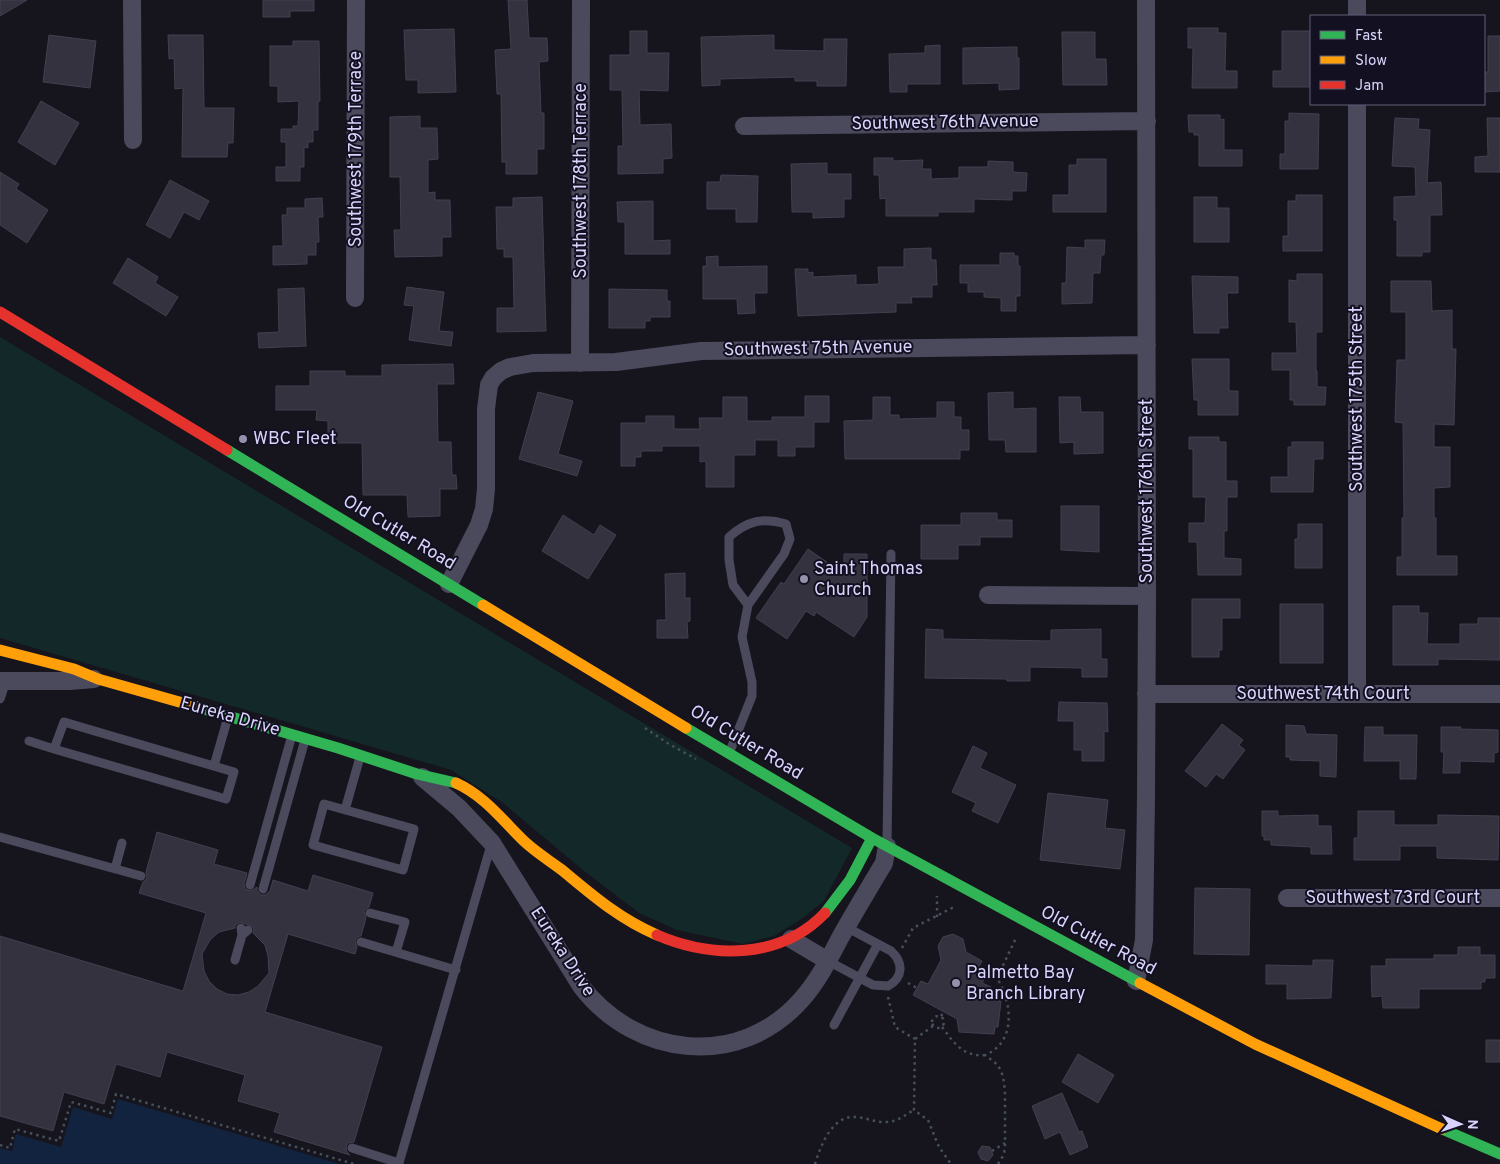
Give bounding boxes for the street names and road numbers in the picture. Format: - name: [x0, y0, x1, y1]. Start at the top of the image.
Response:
- street label: Southwest 179th Terrace: [345, 51, 368, 247]
- street label: Southwest 178th Terrace: [570, 83, 593, 279]
- street label: Southwest 76th Avenue: [851, 110, 1039, 136]
- street label: Southwest 175th Street: [1346, 306, 1369, 492]
- street label: Southwest 75th Avenue: [723, 336, 913, 362]
- street label: Southwest 176th Street: [1136, 399, 1159, 583]
- street label: Old Cutler Road: [338, 490, 460, 576]
- street label: Southwest 74th Court: [1236, 683, 1410, 706]
- street label: Eureka Drive: [177, 692, 283, 742]
- street label: Old Cutler Road: [685, 700, 807, 786]
- street label: Southwest 73rd Court: [1306, 887, 1480, 910]
- street label: Old Cutler Road: [1036, 901, 1160, 981]
- street label: Eureka Drive: [524, 903, 600, 1001]

